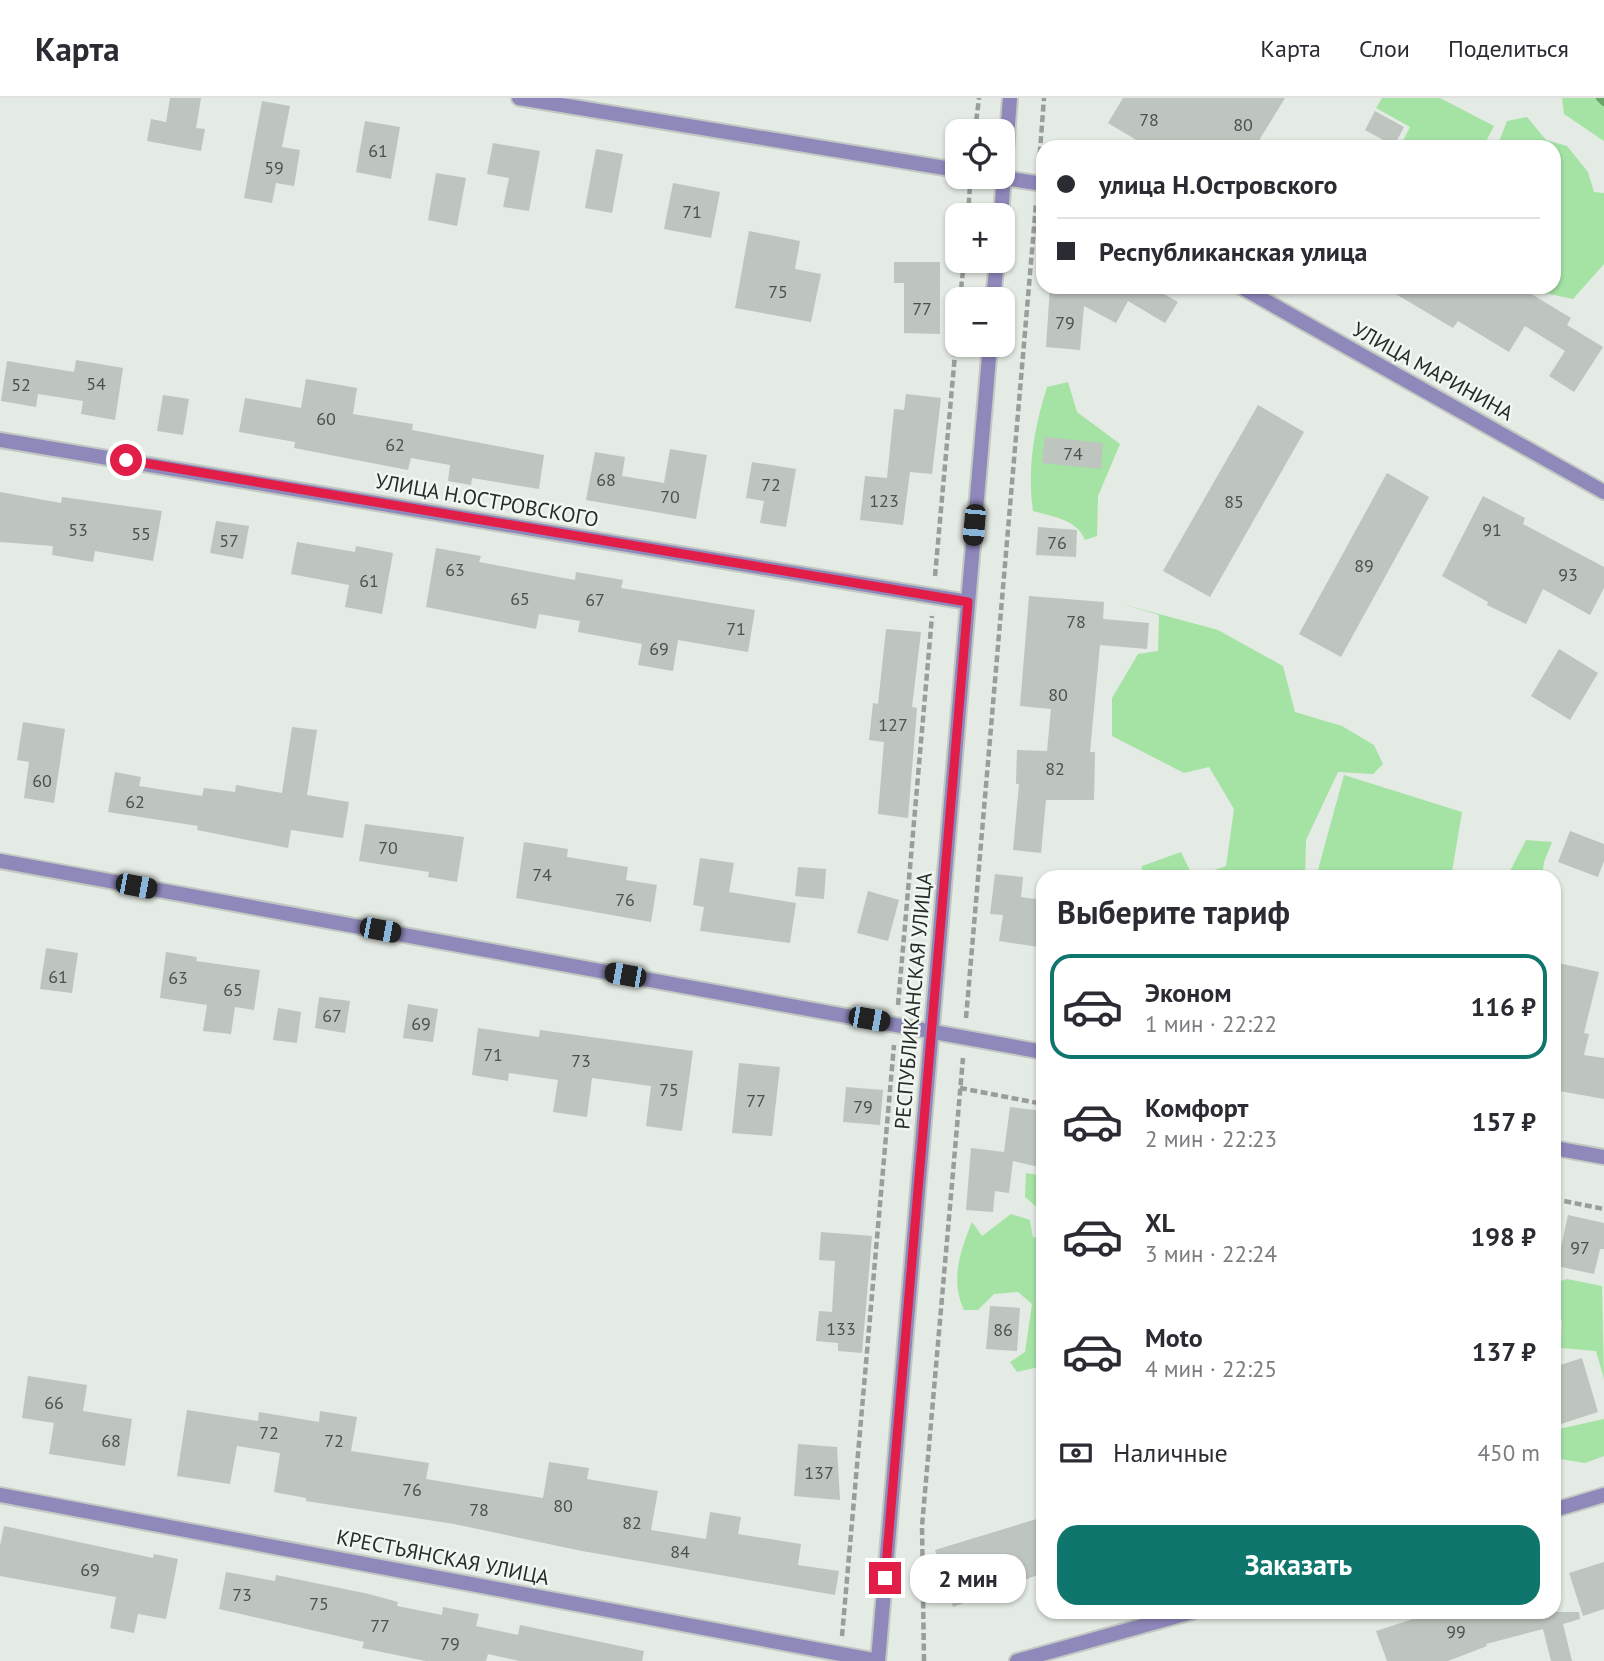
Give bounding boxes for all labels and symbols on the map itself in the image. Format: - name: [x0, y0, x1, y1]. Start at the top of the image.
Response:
- house number: 78: [1139, 108, 1159, 131]
- house number: 80: [1233, 113, 1253, 136]
- house number: 61: [368, 139, 388, 162]
- house number: 59: [264, 156, 284, 179]
- house number: 71: [682, 200, 702, 223]
- house number: 75: [768, 280, 788, 303]
- house number: 77: [912, 297, 932, 320]
- house number: 79: [1055, 311, 1075, 334]
- street label: УЛИЦА МАРИНИНА: [1348, 316, 1519, 427]
- house number: 54: [86, 372, 106, 395]
- house number: 52: [11, 373, 31, 396]
- house number: 60: [316, 407, 336, 430]
- house number: 62: [385, 433, 405, 456]
- house number: 74: [1063, 442, 1083, 465]
- route start: [110, 444, 142, 476]
- street label: УЛИЦА Н.ОСТРОВСКОГО: [373, 467, 601, 533]
- house number: 68: [596, 468, 616, 491]
- house number: 72: [761, 473, 781, 496]
- house number: 70: [660, 485, 680, 508]
- house number: 123: [869, 489, 899, 512]
- house number: 85: [1224, 490, 1244, 513]
- car: [962, 503, 987, 547]
- house number: 53: [68, 518, 88, 541]
- house number: 91: [1482, 518, 1502, 541]
- house number: 55: [131, 522, 151, 545]
- house number: 57: [219, 529, 239, 552]
- house number: 76: [1047, 531, 1067, 554]
- house number: 89: [1354, 554, 1374, 577]
- house number: 63: [445, 558, 465, 581]
- house number: 93: [1558, 563, 1578, 586]
- house number: 61: [359, 569, 379, 592]
- house number: 65: [510, 587, 530, 610]
- house number: 67: [585, 588, 605, 611]
- house number: 78: [1066, 610, 1086, 633]
- house number: 71: [726, 617, 746, 640]
- house number: 69: [649, 637, 669, 660]
- house number: 80: [1048, 683, 1068, 706]
- house number: 127: [878, 713, 908, 736]
- house number: 82: [1045, 757, 1065, 780]
- house number: 60: [32, 769, 52, 792]
- house number: 62: [125, 790, 145, 813]
- house number: 70: [378, 836, 398, 859]
- house number: 74: [532, 863, 552, 886]
- street label: РЕСПУБЛИКАНСКАЯ УЛИЦА: [888, 871, 938, 1131]
- car: [114, 872, 159, 900]
- house number: 76: [615, 888, 635, 911]
- car: [358, 916, 403, 944]
- car: [603, 961, 648, 989]
- house number: 61: [48, 965, 68, 988]
- house number: 63: [168, 966, 188, 989]
- house number: 65: [223, 978, 243, 1001]
- house number: 67: [322, 1004, 342, 1027]
- car: [847, 1005, 892, 1033]
- house number: 69: [411, 1012, 431, 1035]
- house number: 71: [483, 1043, 503, 1066]
- house number: 73: [571, 1049, 591, 1072]
- house number: 75: [659, 1078, 679, 1101]
- house number: 77: [746, 1089, 766, 1112]
- house number: 79: [853, 1095, 873, 1118]
- house number: 97: [1570, 1236, 1590, 1259]
- house number: 133: [826, 1317, 856, 1340]
- house number: 86: [993, 1318, 1013, 1341]
- house number: 66: [44, 1391, 64, 1414]
- house number: 72: [259, 1421, 279, 1444]
- house number: 68: [101, 1429, 121, 1452]
- house number: 72: [324, 1429, 344, 1452]
- house number: 137: [804, 1461, 834, 1484]
- house number: 76: [402, 1478, 422, 1501]
- house number: 80: [553, 1494, 573, 1517]
- house number: 78: [469, 1498, 489, 1521]
- house number: 82: [622, 1511, 642, 1534]
- street label: КРЕСТЬЯНСКАЯ УЛИЦА: [334, 1523, 552, 1591]
- house number: 84: [670, 1540, 690, 1563]
- callout: 2 мин: [910, 1554, 1025, 1602]
- house number: 69: [80, 1558, 100, 1581]
- route end: [869, 1562, 901, 1594]
- house number: 73: [232, 1583, 252, 1606]
- house number: 75: [309, 1592, 329, 1615]
- house number: 77: [370, 1614, 390, 1637]
- house number: 99: [1446, 1620, 1466, 1643]
- house number: 79: [440, 1632, 460, 1655]

